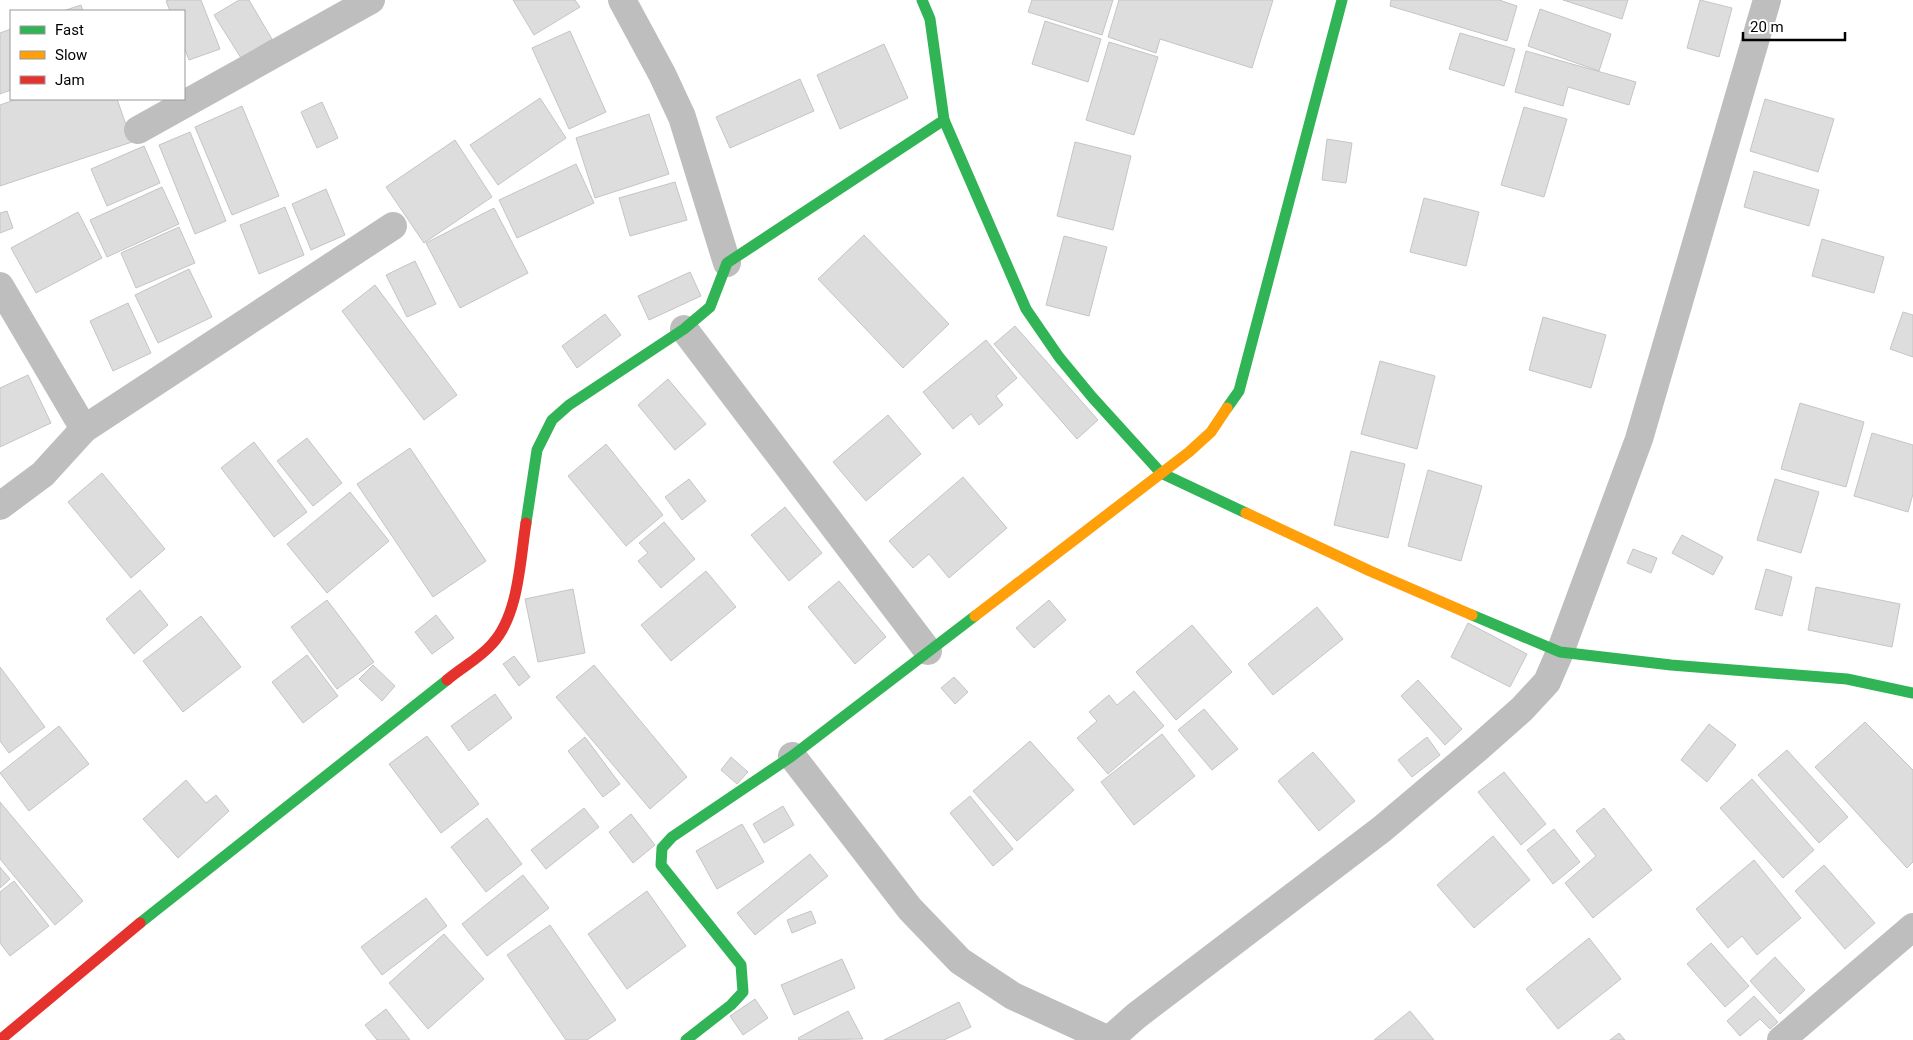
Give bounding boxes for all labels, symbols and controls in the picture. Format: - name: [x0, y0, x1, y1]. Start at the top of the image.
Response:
- legend: [10, 10, 185, 100]
- scale bar: [1743, 10, 1846, 42]
- text: 20 m: [1750, 18, 1784, 36]
- text: Fast: [55, 21, 84, 39]
- text: Slow: [55, 46, 87, 64]
- text: Jam: [55, 71, 85, 89]

